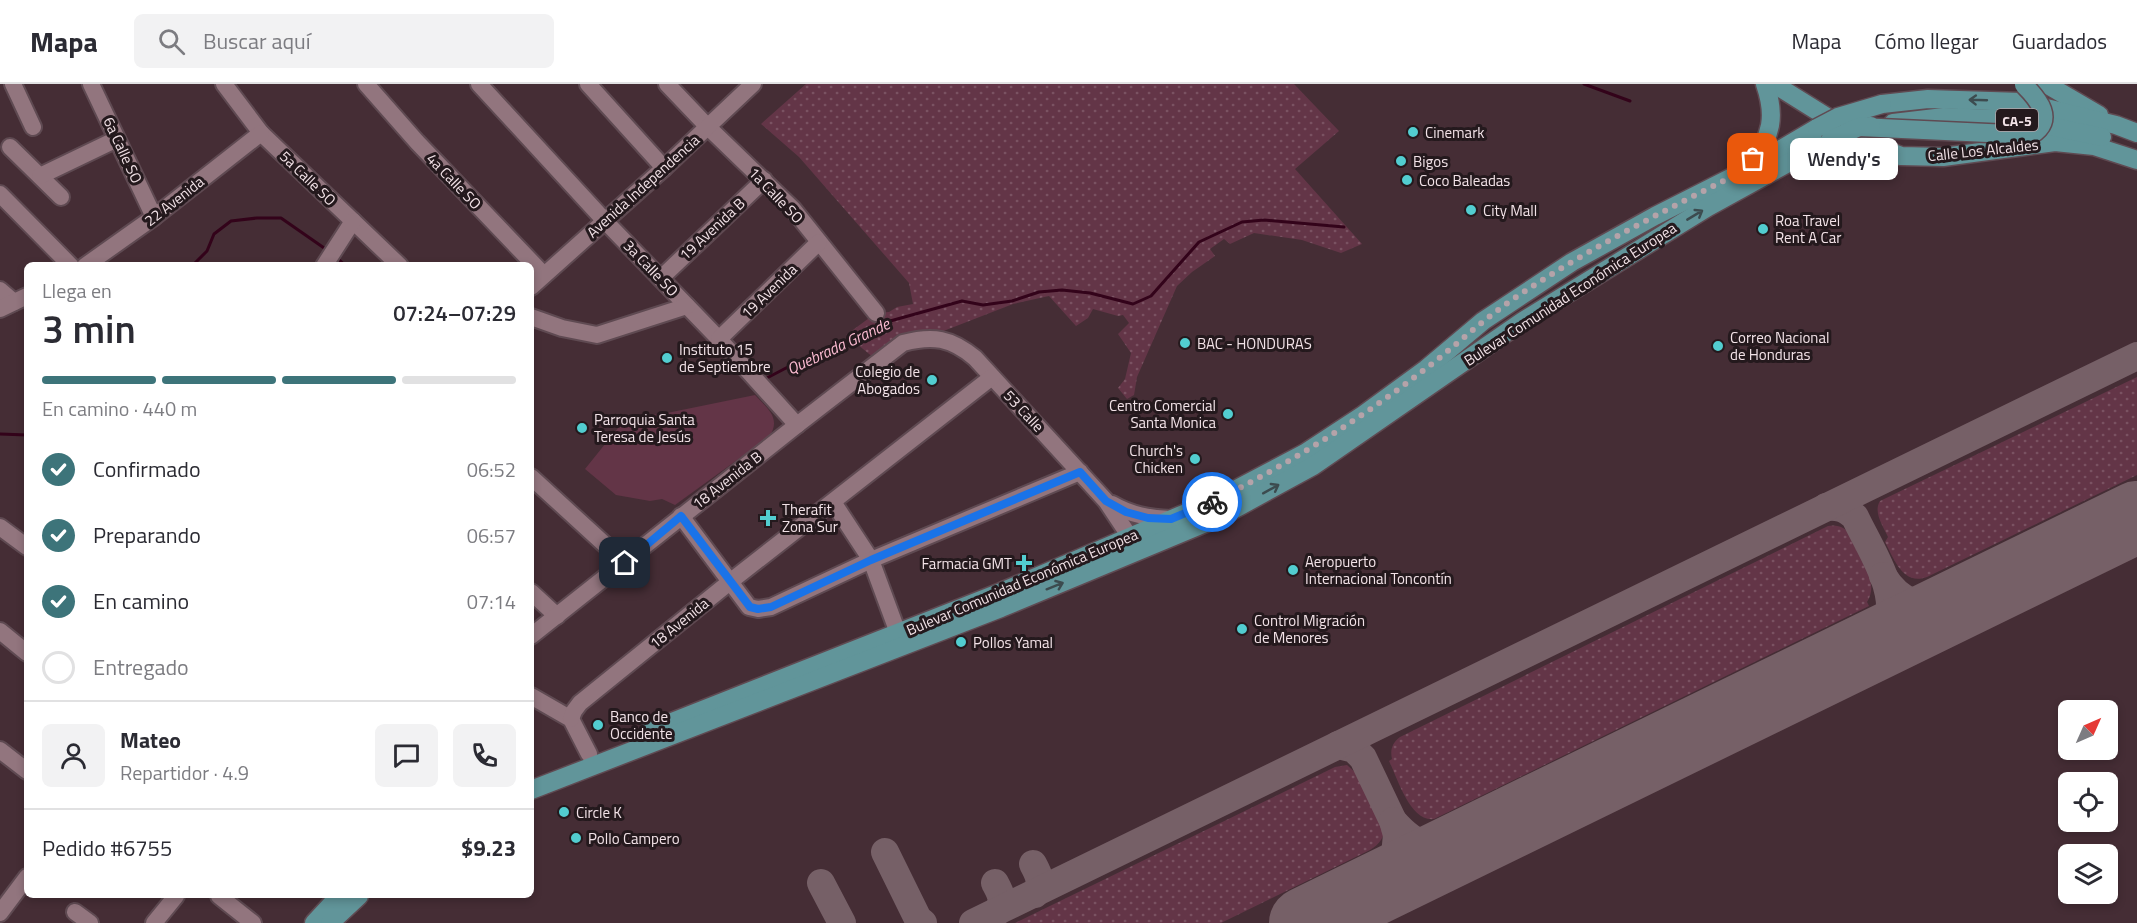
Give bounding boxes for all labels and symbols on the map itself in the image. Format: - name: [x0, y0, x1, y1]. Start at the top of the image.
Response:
- one-way arrow: [1968, 95, 1988, 106]
- road number: CA-5: [1996, 109, 2038, 131]
- street label: 6a Calle SO: [98, 113, 148, 187]
- place label: Cinemark: [1425, 121, 1485, 144]
- marker: Cinemark: [1406, 125, 1420, 139]
- street label: Avenida Independencia: [581, 129, 705, 243]
- pin: [1727, 133, 1778, 184]
- street label: Calle Los Alcaldes: [1927, 133, 2040, 167]
- callout: Wendy's: [1789, 138, 1897, 180]
- street label: 5a Calle SO: [275, 145, 341, 211]
- street label: 4a Calle SO: [421, 148, 487, 214]
- place label: Bigos: [1413, 150, 1448, 173]
- marker: Bigos: [1394, 154, 1408, 168]
- street label: 1a Calle SO: [743, 162, 809, 228]
- place label: Coco Baleadas: [1419, 169, 1510, 192]
- street label: 22 Avenida: [139, 170, 209, 232]
- marker: Coco Baleadas: [1400, 173, 1414, 187]
- street label: 19 Avenida B: [674, 192, 750, 266]
- place label: City Mall: [1483, 199, 1537, 222]
- marker: City Mall: [1464, 203, 1478, 217]
- one-way arrow: [1686, 209, 1703, 221]
- place label: Roa Travel Rent A Car: [1775, 209, 1841, 249]
- street label: Bulevar Comunidad Económica Europea: [1459, 216, 1681, 372]
- marker: Roa Travel Rent A Car: [1756, 222, 1770, 236]
- street label: 3a Calle SO: [618, 235, 684, 301]
- street label: 19 Avenida: [736, 258, 803, 324]
- water label: Quebrada Grande: [783, 311, 895, 380]
- place label: Correo Nacional de Honduras: [1730, 326, 1829, 366]
- place label: BAC - HONDURAS: [1197, 332, 1312, 355]
- marker: BAC - HONDURAS: [1178, 336, 1192, 350]
- place label: Instituto 15 de Septiembre: [679, 338, 771, 378]
- marker: Correo Nacional de Honduras: [1711, 339, 1725, 353]
- marker: Instituto 15 de Septiembre: [660, 351, 674, 365]
- place label: Colegio de Abogados: [855, 360, 920, 400]
- marker: Colegio de Abogados: [925, 373, 939, 387]
- street label: 53 Calle: [998, 385, 1050, 437]
- place label: Centro Comercial Santa Monica: [1109, 394, 1216, 434]
- marker: Centro Comercial Santa Monica: [1221, 407, 1235, 421]
- place label: Parroquia Santa Teresa de Jesús: [594, 408, 695, 448]
- marker: Parroquia Santa Teresa de Jesús: [575, 421, 589, 435]
- place label: Church's Chicken: [1129, 439, 1183, 479]
- street label: 18 Avenida B: [687, 445, 767, 515]
- marker: Church's Chicken: [1188, 452, 1202, 466]
- courier: [1182, 472, 1242, 532]
- one-way arrow: [1262, 483, 1279, 495]
- place label: Therafit Zona Sur: [782, 498, 838, 538]
- marker: Therafit Zona Sur: [759, 509, 777, 527]
- street label: Bulevar Comunidad Económica Europea: [903, 522, 1142, 641]
- pin: [599, 537, 650, 588]
- place label: Aeropuerto Internacional Toncontín: [1305, 550, 1452, 590]
- place label: Farmacia GMT: [921, 552, 1012, 575]
- marker: Farmacia GMT: [1017, 556, 1031, 570]
- marker: Aeropuerto Internacional Toncontín: [1286, 563, 1300, 577]
- one-way arrow: [1045, 580, 1064, 591]
- street label: 18 Avenida: [644, 592, 714, 654]
- place label: Control Migración de Menores: [1254, 609, 1365, 649]
- marker: Control Migración de Menores: [1235, 622, 1249, 636]
- place label: Pollos Yamal: [973, 631, 1053, 654]
- marker: Pollos Yamal: [954, 635, 968, 649]
- north arrow: [2058, 700, 2118, 760]
- place label: Banco de Occidente: [610, 705, 673, 745]
- marker: Banco de Occidente: [591, 718, 605, 732]
- place label: Circle K: [576, 801, 622, 824]
- marker: Circle K: [557, 805, 571, 819]
- place label: Pollo Campero: [588, 827, 680, 850]
- marker: Pollo Campero: [569, 831, 583, 845]

